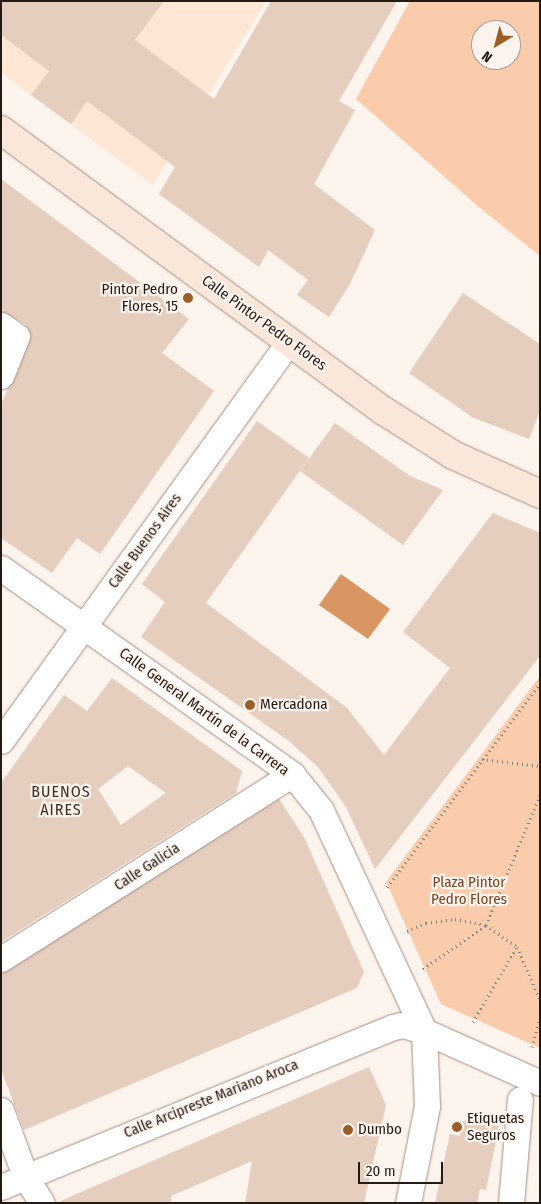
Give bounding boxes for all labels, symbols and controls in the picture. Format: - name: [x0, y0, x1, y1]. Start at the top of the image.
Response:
- north arrow: [471, 20, 521, 70]
- text: N: [479, 47, 496, 66]
- street label: Calle Pintor Pedro Flores: [198, 272, 330, 374]
- place label: Pintor Pedro Flores, 15: [102, 280, 178, 315]
- marker: Pintor Pedro Flores, 15: [182, 292, 194, 304]
- street label: Calle Buenos Aires: [105, 490, 185, 592]
- street label: Calle General Martín de la Carrera: [115, 644, 293, 780]
- place label: Mercadona: [260, 696, 328, 714]
- marker: Mercadona: [244, 699, 256, 711]
- district label: BUENOS AIRES: [31, 782, 91, 820]
- street label: Calle Galicia: [111, 839, 183, 895]
- park label: Plaza Pintor Pedro Flores: [431, 873, 507, 908]
- street label: Calle Arcipreste Mariano Aroca: [121, 1056, 301, 1142]
- place label: Etiquetas Seguros: [467, 1109, 524, 1144]
- place label: Dumbo: [358, 1121, 402, 1139]
- marker: Etiquetas Seguros: [451, 1121, 463, 1133]
- marker: Dumbo: [342, 1124, 354, 1136]
- scale bar: [361, 1152, 446, 1184]
- text: 20 m: [366, 1162, 396, 1180]

